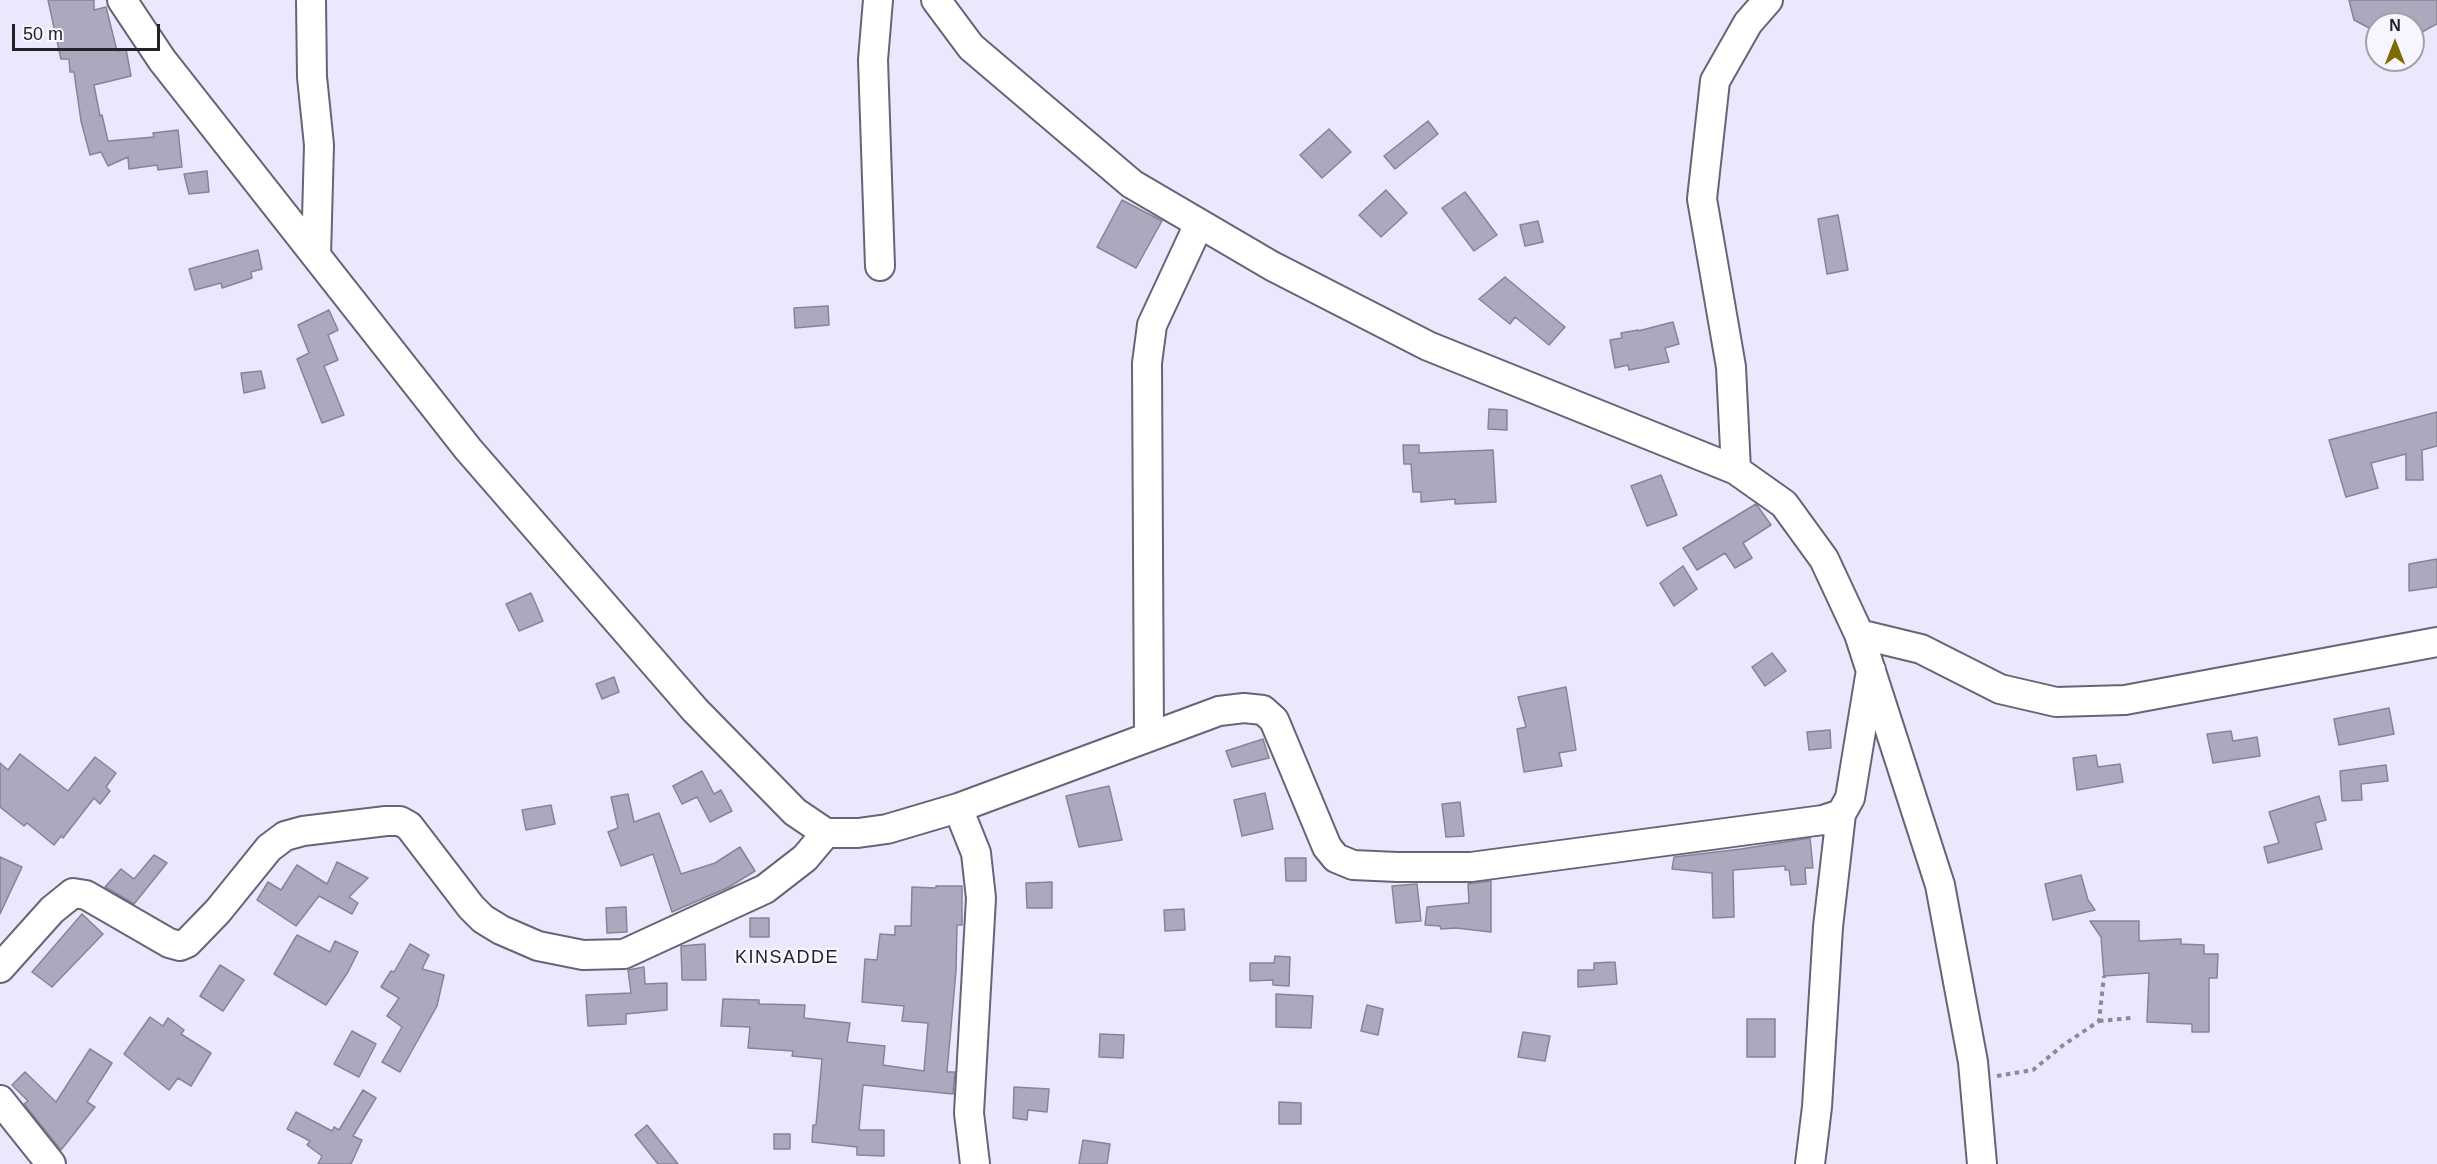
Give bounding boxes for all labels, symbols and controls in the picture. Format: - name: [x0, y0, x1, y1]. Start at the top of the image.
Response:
- scale bar: [15, 12, 164, 50]
- north arrow: [2365, 12, 2425, 72]
- text: N: [2389, 17, 2401, 34]
- text: 50 m: [23, 24, 63, 44]
- district label: KINSADDE: [735, 947, 839, 969]

